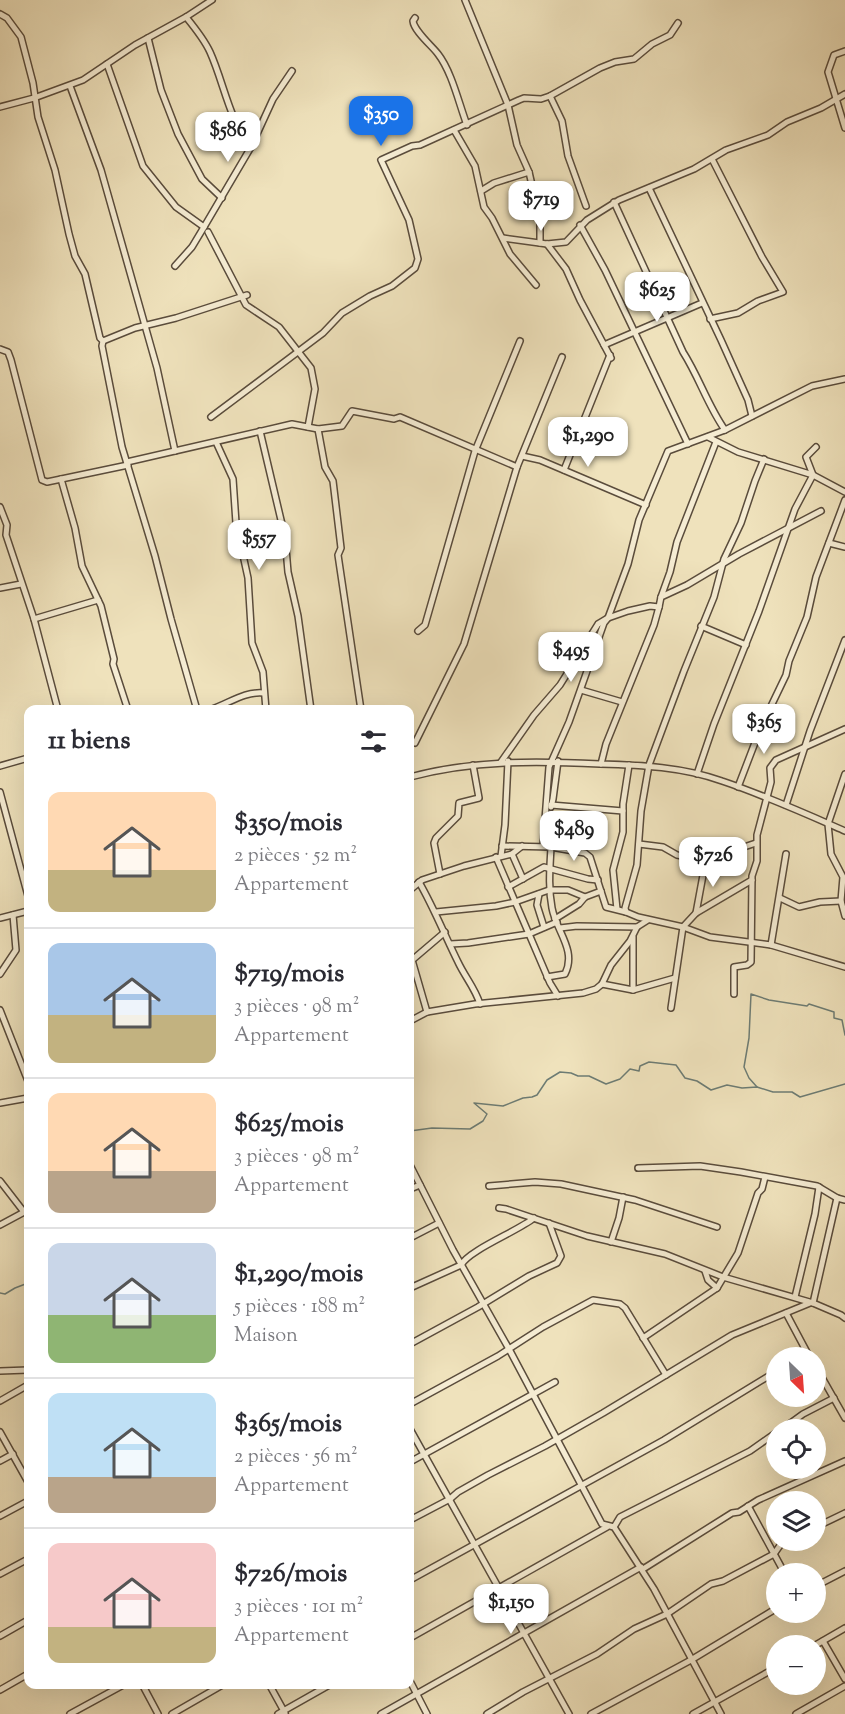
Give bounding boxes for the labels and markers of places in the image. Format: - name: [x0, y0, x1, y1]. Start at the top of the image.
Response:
- pin: $350: [345, 96, 417, 147]
- pin: $586: [192, 112, 264, 163]
- pin: $719: [505, 181, 577, 232]
- pin: $625: [621, 272, 693, 323]
- pin: $1,290: [539, 417, 637, 468]
- pin: $557: [223, 520, 295, 571]
- pin: $495: [535, 632, 607, 683]
- pin: $365: [728, 704, 800, 755]
- pin: $489: [538, 811, 610, 862]
- pin: $726: [677, 837, 749, 888]
- pin: $1,150: [462, 1584, 560, 1635]

